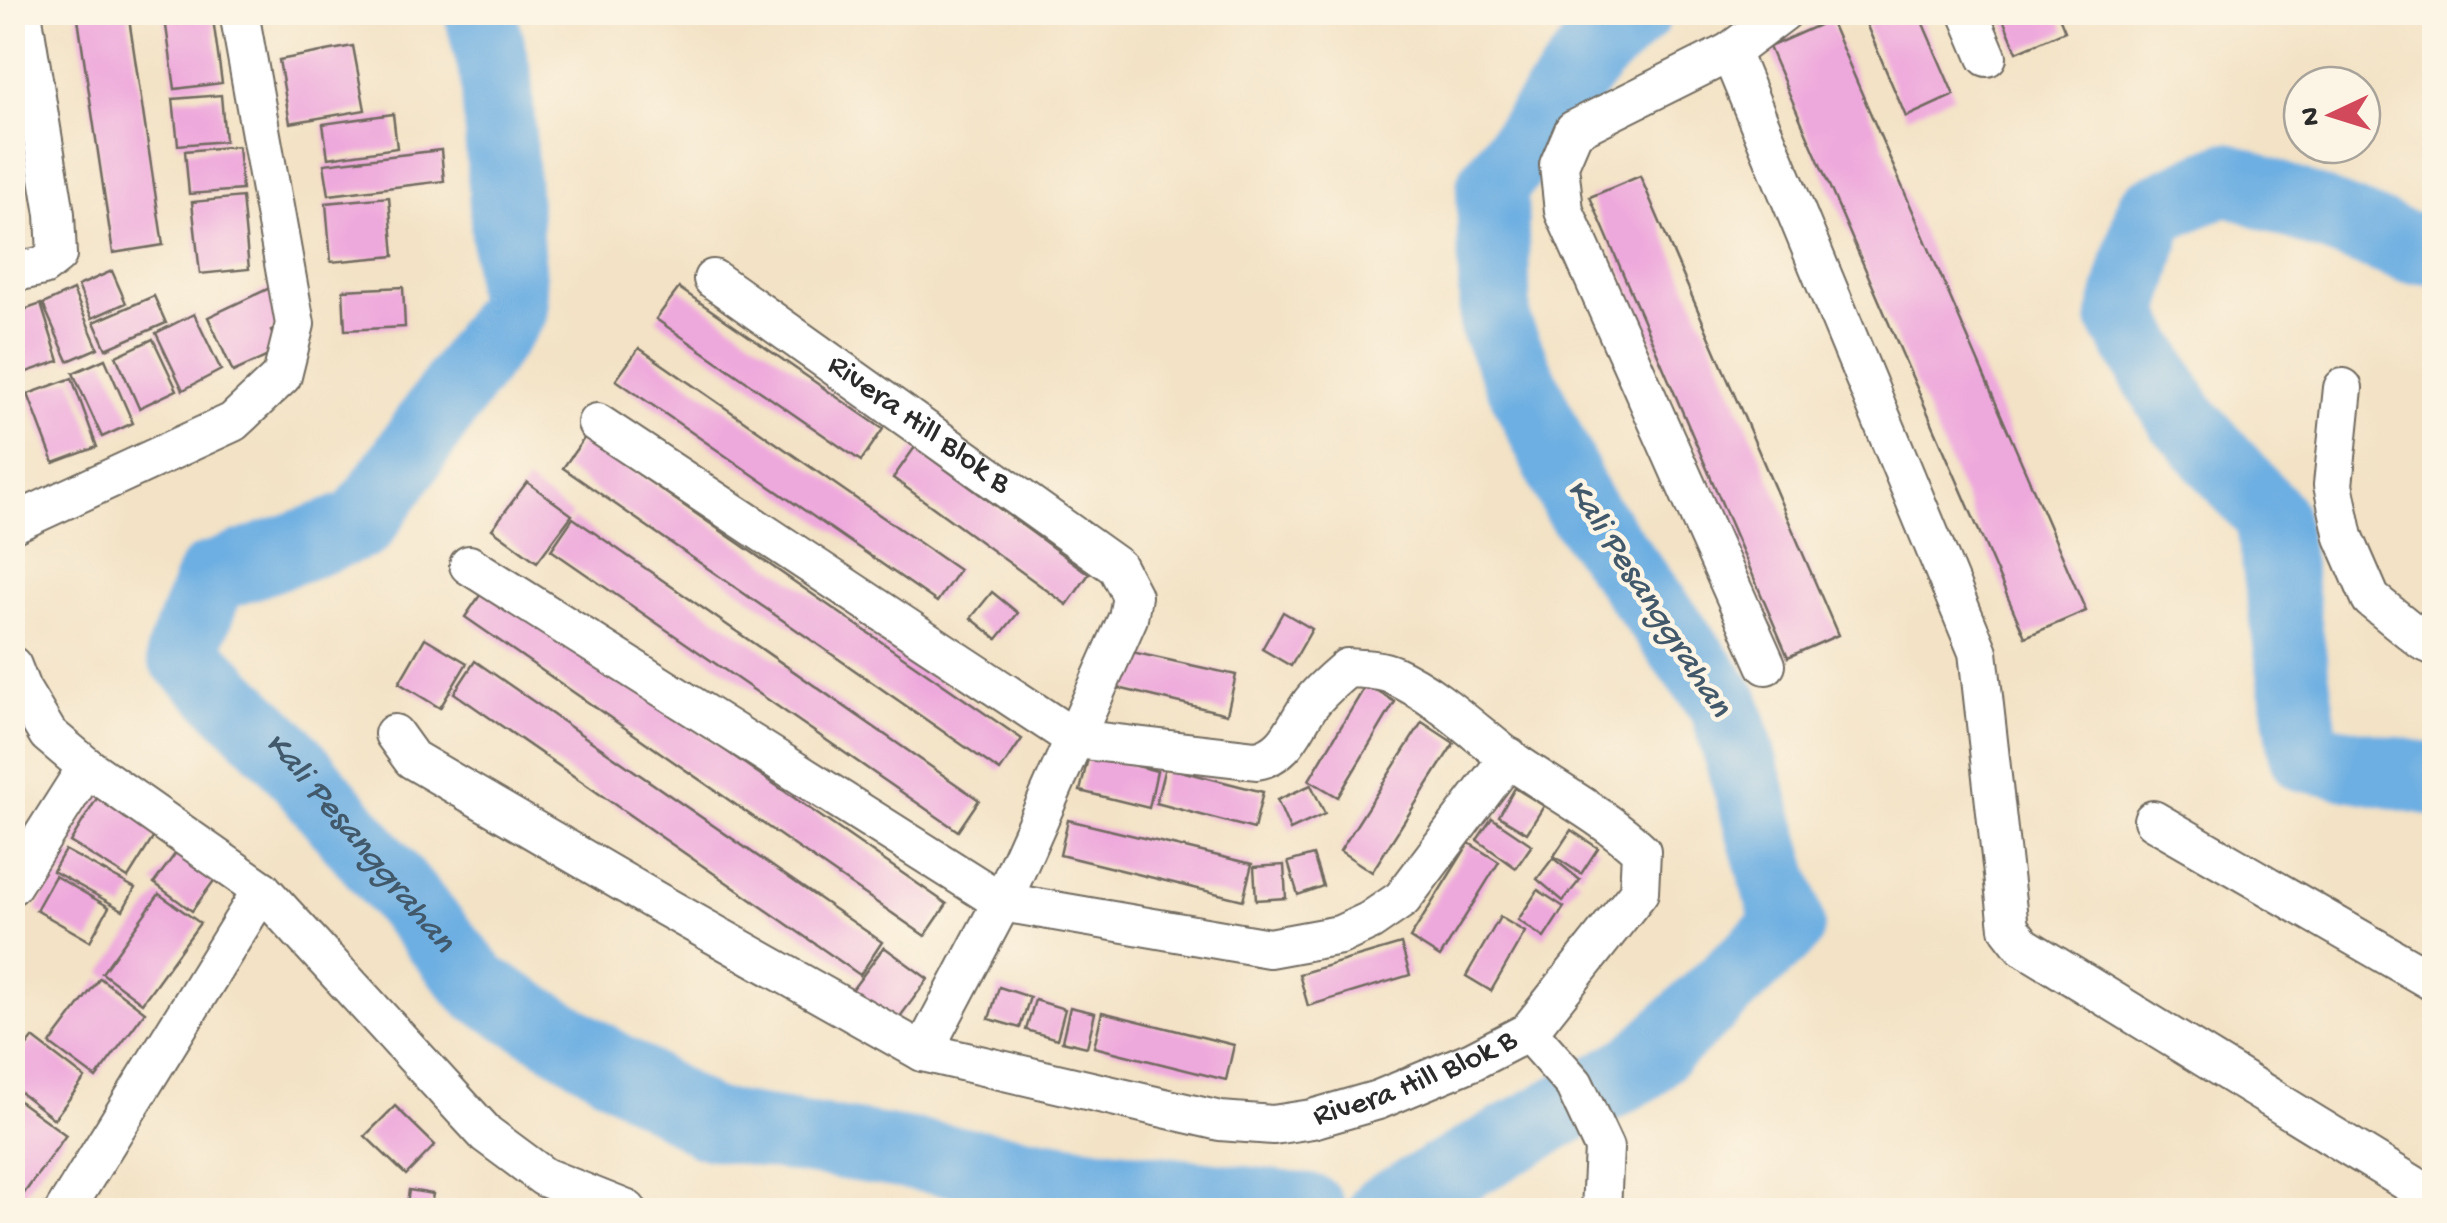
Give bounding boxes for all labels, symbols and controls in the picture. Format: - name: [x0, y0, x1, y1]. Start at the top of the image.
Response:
- north arrow: [2282, 65, 2382, 165]
- text: N: [2294, 106, 2329, 127]
- street label: Rivera Hill Blok B: [819, 347, 1018, 504]
- water label: Kali Pesanggrahan: [1555, 472, 1739, 726]
- water label: Kali Pesanggrahan: [255, 724, 463, 962]
- street label: Rivera Hill Blok B: [1309, 1022, 1524, 1137]

